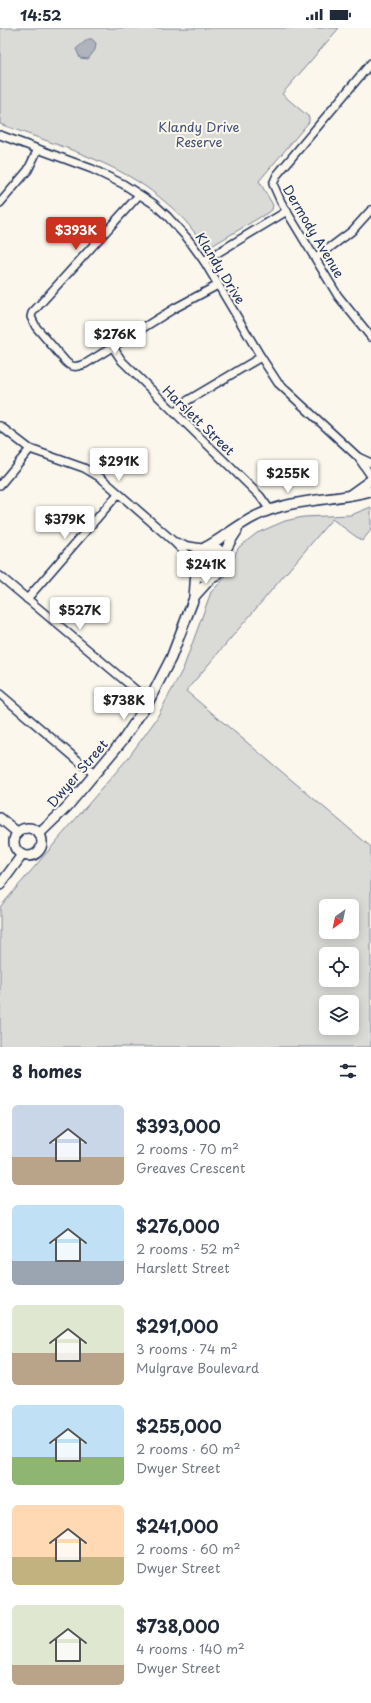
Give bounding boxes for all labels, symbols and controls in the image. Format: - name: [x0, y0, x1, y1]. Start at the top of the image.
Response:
- text: 14:52: [20, 3, 61, 26]
- park label: Klandy Drive Reserve: [158, 117, 240, 151]
- street label: Dermody Avenue: [279, 181, 349, 281]
- pin: $393K: [48, 217, 104, 251]
- text: $393K: [55, 220, 97, 239]
- street label: Klandy Drive: [191, 229, 251, 307]
- pin: $276K: [87, 321, 143, 355]
- text: $276K: [94, 324, 136, 343]
- street label: Harslett Street: [159, 381, 239, 459]
- pin: $291K: [91, 448, 147, 482]
- text: $291K: [99, 451, 139, 470]
- pin: $255K: [260, 460, 316, 494]
- text: $255K: [266, 463, 310, 482]
- pin: $379K: [37, 506, 93, 540]
- text: $379K: [44, 509, 86, 528]
- pin: $241K: [178, 551, 234, 585]
- text: $241K: [186, 554, 226, 573]
- pin: $527K: [52, 597, 108, 631]
- text: $527K: [59, 600, 101, 619]
- pin: $738K: [96, 687, 152, 721]
- text: $738K: [103, 690, 145, 709]
- street label: Dwyer Street: [42, 735, 112, 811]
- north arrow: [319, 899, 359, 939]
- map controls: [319, 899, 359, 1035]
- button: locate: [319, 947, 359, 987]
- button: layers: [319, 995, 359, 1035]
- text: 8 homes: [12, 1058, 82, 1084]
- icon: filters: [337, 1060, 359, 1082]
- text: $393,000: [136, 1113, 221, 1139]
- icon: home: [44, 1121, 92, 1169]
- text: 2 rooms · 70 m²: [136, 1139, 239, 1158]
- text: Greaves Crescent: [136, 1158, 245, 1177]
- text: $276,000: [136, 1213, 220, 1239]
- icon: home: [44, 1221, 92, 1269]
- text: 2 rooms · 52 m²: [136, 1239, 240, 1258]
- text: Harslett Street: [136, 1258, 230, 1277]
- text: $291,000: [136, 1313, 218, 1339]
- icon: home: [44, 1321, 92, 1369]
- text: 3 rooms · 74 m²: [136, 1339, 238, 1358]
- text: Mulgrave Boulevard: [136, 1358, 259, 1377]
- text: $255,000: [136, 1413, 222, 1439]
- icon: home: [44, 1421, 92, 1469]
- text: 2 rooms · 60 m²: [136, 1439, 241, 1458]
- text: Dwyer Street: [136, 1458, 220, 1477]
- text: $241,000: [136, 1513, 218, 1539]
- icon: home: [44, 1521, 92, 1569]
- text: 2 rooms · 60 m²: [136, 1539, 241, 1558]
- text: Dwyer Street: [136, 1558, 220, 1577]
- text: $738,000: [136, 1613, 220, 1639]
- icon: home: [44, 1621, 92, 1669]
- text: 4 rooms · 140 m²: [136, 1639, 245, 1658]
- text: Dwyer Street: [136, 1658, 220, 1677]

